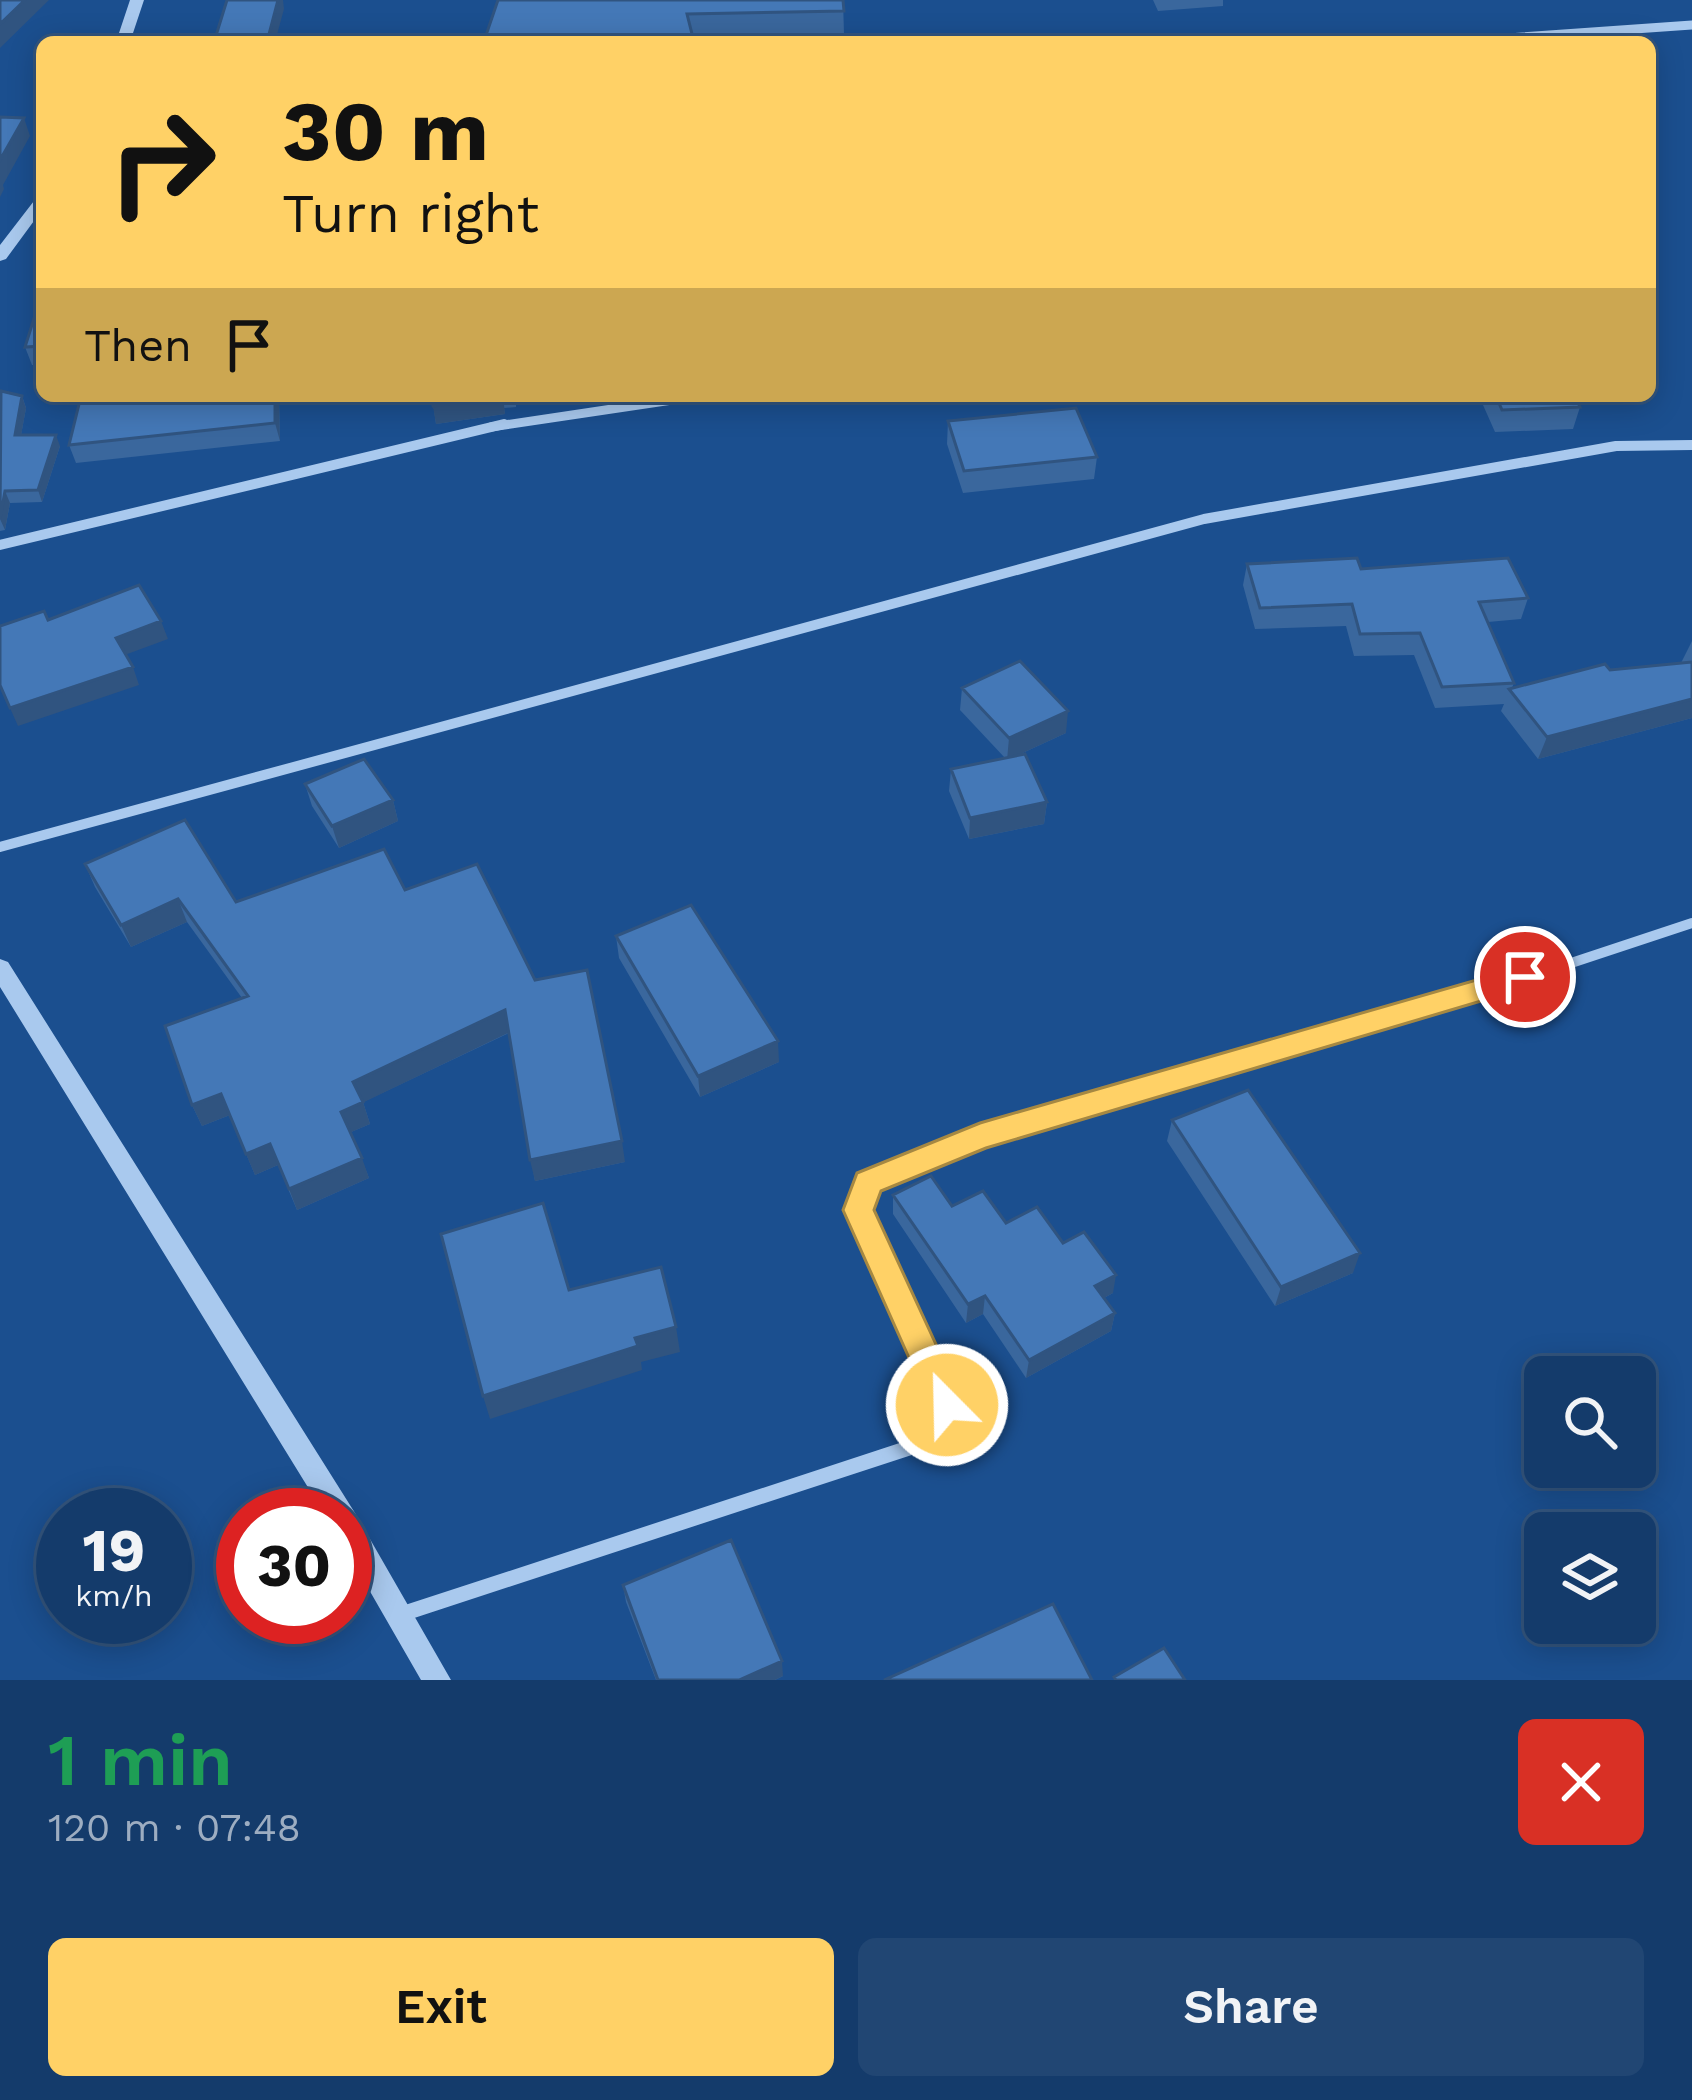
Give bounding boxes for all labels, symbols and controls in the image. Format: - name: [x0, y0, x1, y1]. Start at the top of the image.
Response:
- text: 30 m: [282, 82, 489, 180]
- icon: right: [84, 84, 240, 240]
- text: Turn right: [282, 182, 539, 245]
- icon: arrive: [216, 312, 282, 378]
- text: Then: [84, 319, 192, 372]
- pin: [1474, 926, 1576, 1028]
- icon: arrive: [1492, 944, 1558, 1010]
- position arrow: [884, 1342, 1010, 1468]
- map controls: [1524, 1356, 1656, 1644]
- button: search: [1524, 1356, 1656, 1488]
- speed limit sign: 30: [216, 1488, 372, 1644]
- button: layers: [1524, 1512, 1656, 1644]
- text: 19: [83, 1515, 145, 1586]
- text: km/h: [75, 1578, 153, 1613]
- text: 1 min: [48, 1718, 233, 1802]
- button: close: [1518, 1719, 1644, 1845]
- text: 120 m · 07:48: [48, 1805, 301, 1850]
- button: Exit: [48, 1938, 834, 2076]
- button: Share: [858, 1938, 1644, 2076]

